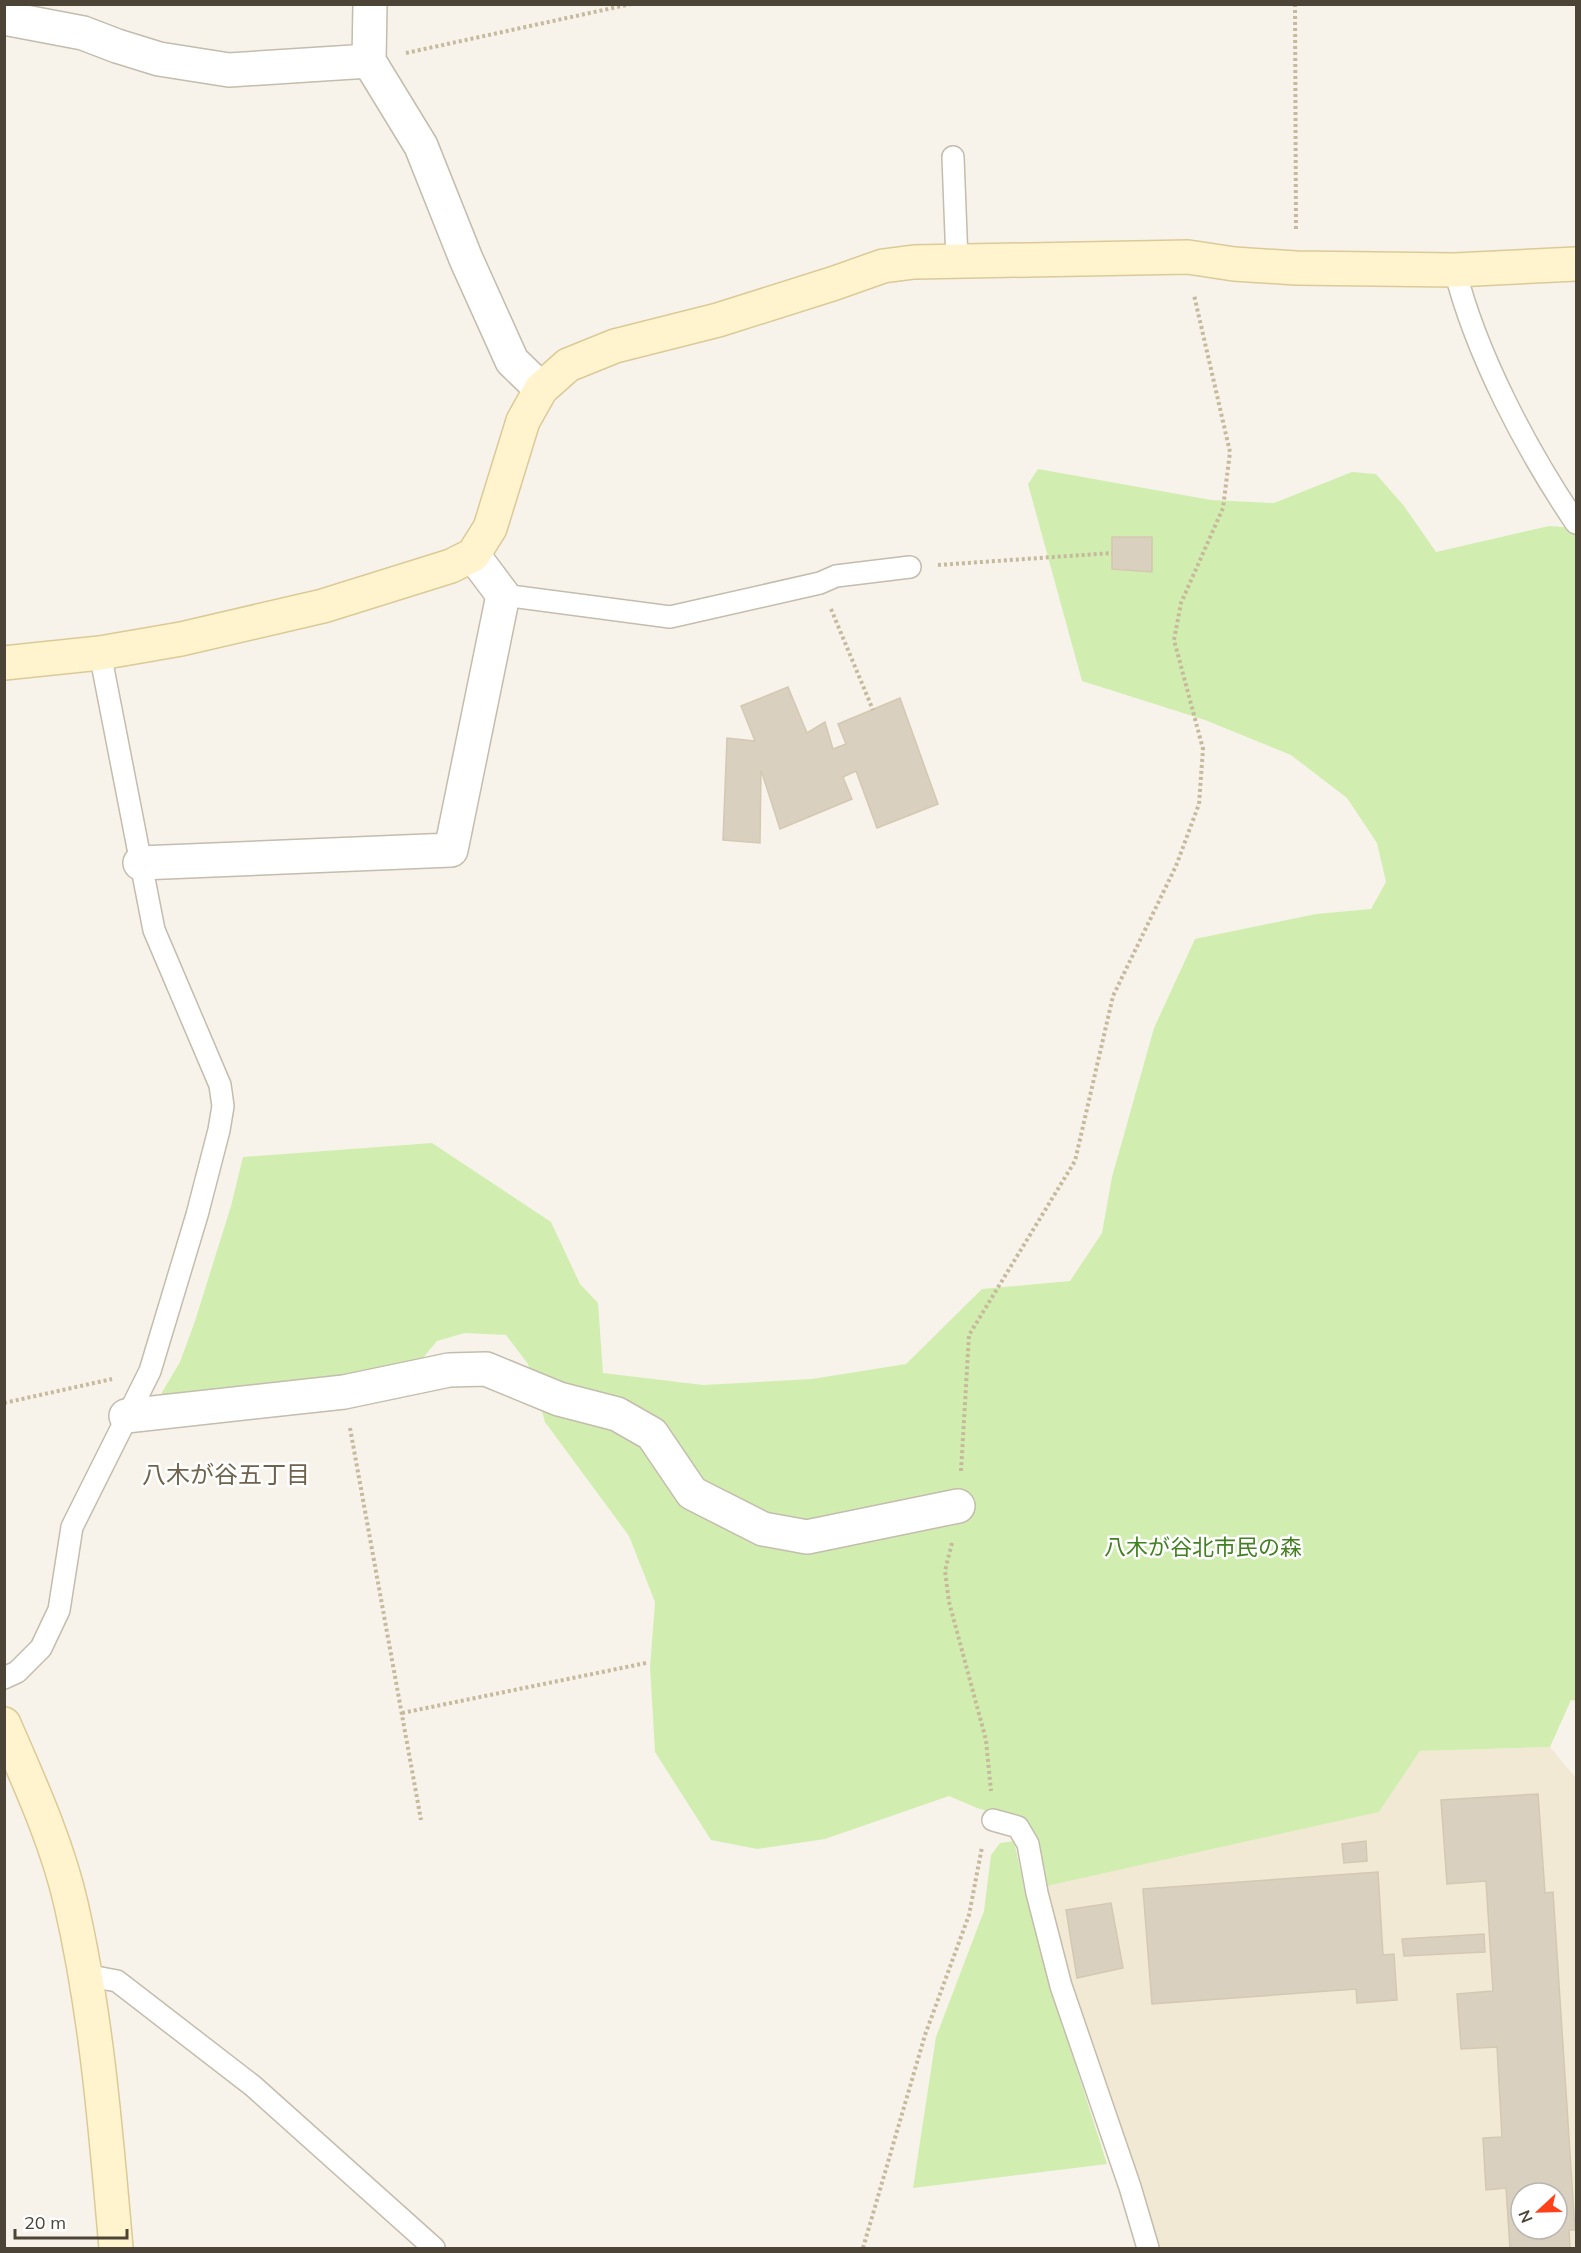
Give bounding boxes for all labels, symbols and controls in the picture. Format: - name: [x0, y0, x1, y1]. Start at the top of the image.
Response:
- district label: 八木が谷五丁目: [142, 1459, 310, 1489]
- park label: 八木が谷北市民の森: [1104, 1533, 1302, 1561]
- north arrow: [1509, 2181, 1569, 2241]
- scale bar: [15, 2202, 128, 2240]
- text: N: [1514, 2207, 1537, 2226]
- text: 20 m: [24, 2211, 66, 2234]

